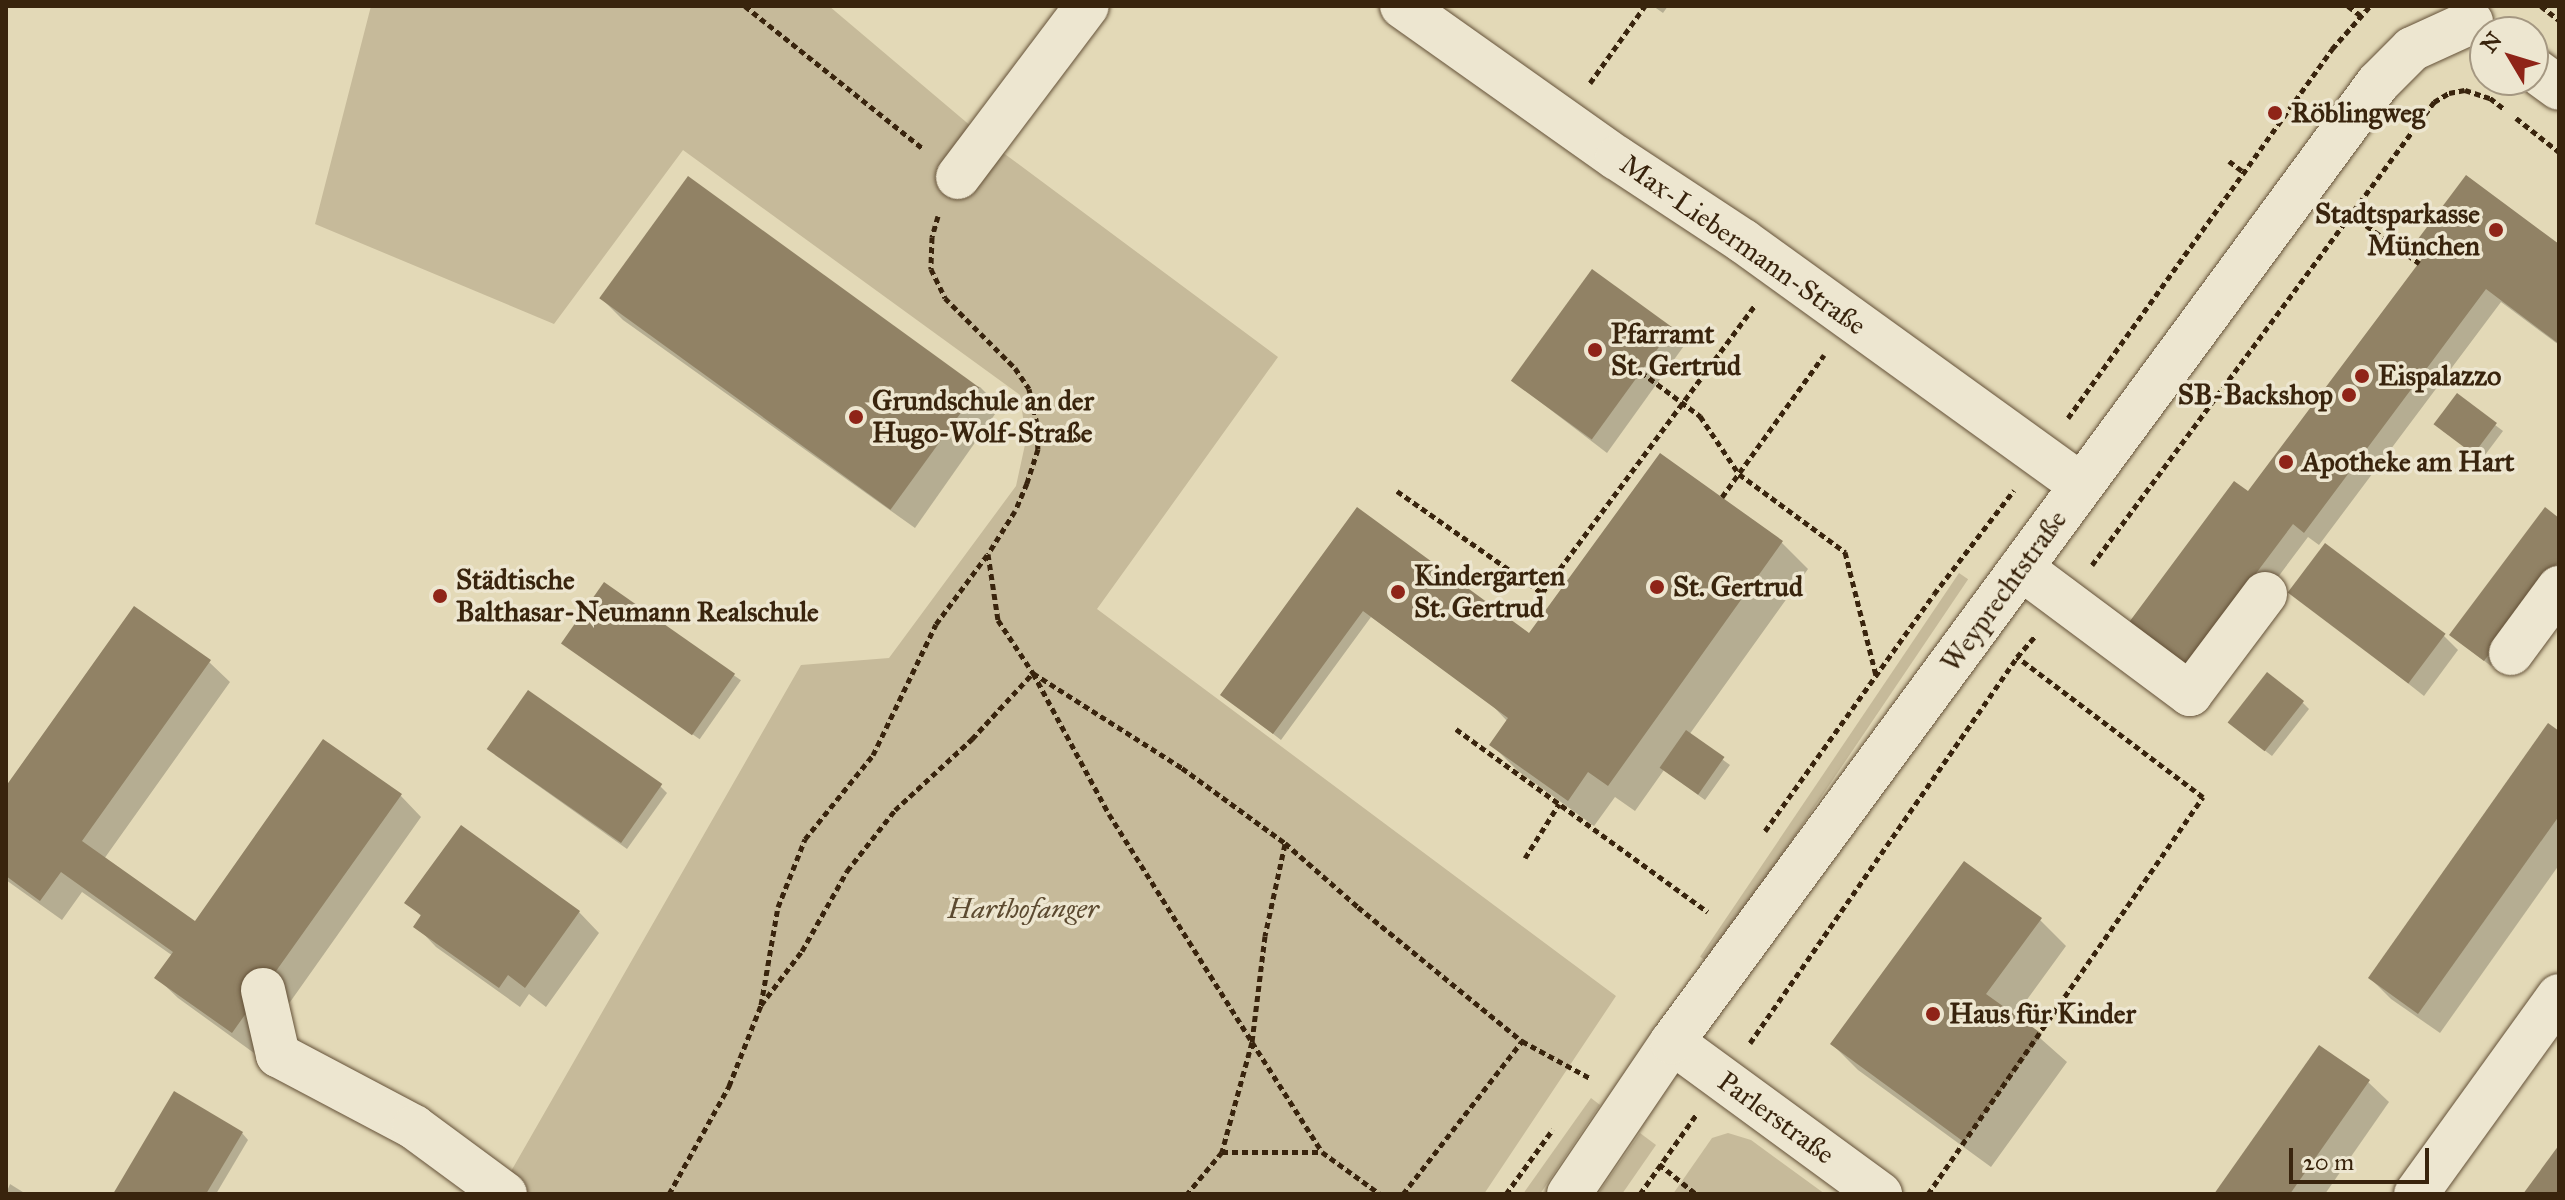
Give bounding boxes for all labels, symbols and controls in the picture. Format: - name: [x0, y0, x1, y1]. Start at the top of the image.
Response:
- north arrow: [2469, 16, 2549, 96]
- text: N: [2475, 26, 2508, 58]
- place label: Röblingweg: [2291, 96, 2425, 130]
- marker: Röblingweg: [2266, 104, 2284, 122]
- street label: Max-Liebermann-Straße: [1614, 148, 1872, 342]
- place label: Stadtsparkasse München: [2315, 197, 2480, 263]
- marker: Stadtsparkasse München: [2487, 221, 2505, 239]
- place label: Pfarramt St. Gertrud: [1611, 317, 1741, 383]
- marker: Pfarramt St. Gertrud: [1586, 341, 1604, 359]
- place label: Eispalazzo: [2378, 359, 2501, 393]
- marker: Eispalazzo: [2353, 367, 2371, 385]
- place label: SB-Backshop: [2178, 378, 2333, 412]
- place label: Grundschule an der Hugo-Wolf-Straße: [872, 384, 1094, 450]
- marker: SB-Backshop: [2340, 386, 2358, 404]
- marker: Grundschule an der Hugo-Wolf-Straße: [847, 408, 865, 426]
- place label: Apotheke am Hart: [2302, 445, 2514, 479]
- marker: Apotheke am Hart: [2277, 453, 2295, 471]
- street label: Weyprechtstraße: [1934, 504, 2074, 678]
- place label: Kindergarten St. Gertrud: [1414, 559, 1565, 625]
- place label: Städtische Balthasar-Neumann Realschule: [456, 563, 819, 629]
- place label: St. Gertrud: [1673, 570, 1803, 604]
- marker: St. Gertrud: [1648, 578, 1666, 596]
- marker: Kindergarten St. Gertrud: [1389, 583, 1407, 601]
- marker: Städtische Balthasar-Neumann Realschule: [431, 587, 449, 605]
- park label: Harthofanger: [947, 892, 1099, 926]
- place label: Haus für Kinder: [1949, 997, 2136, 1031]
- marker: Haus für Kinder: [1924, 1005, 1942, 1023]
- street label: Parlerstraße: [1711, 1064, 1841, 1172]
- scale bar: [2293, 1132, 2433, 1182]
- text: 20 m: [2303, 1147, 2354, 1177]

